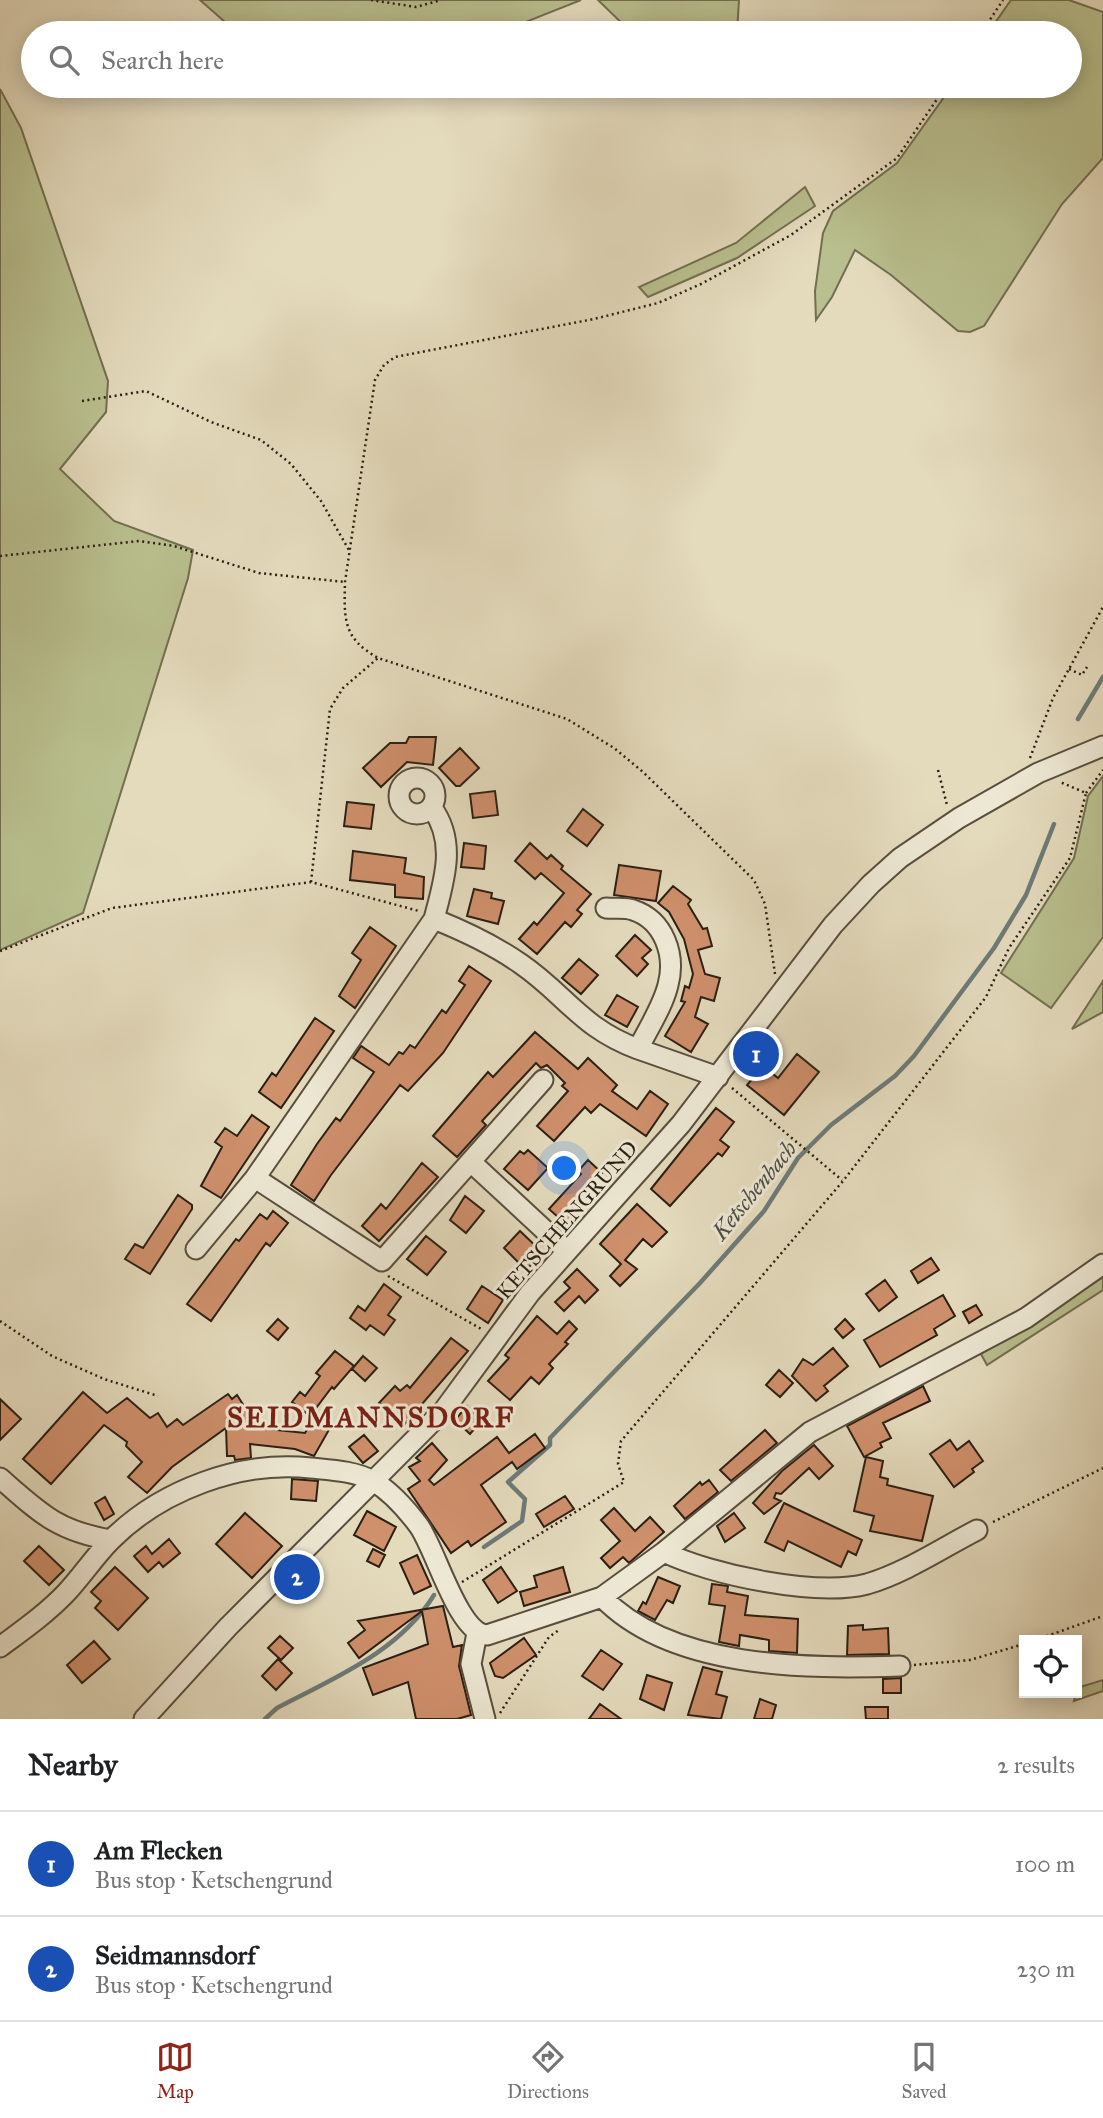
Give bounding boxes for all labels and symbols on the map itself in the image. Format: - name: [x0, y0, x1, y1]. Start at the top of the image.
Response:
- pin: 1: [733, 1028, 779, 1080]
- street label: KETSCHENGRUND: [491, 1135, 643, 1305]
- water label: Ketschenbach: [705, 1135, 802, 1246]
- your location: [547, 1151, 581, 1185]
- district label: SEIDMANNSDORF: [227, 1400, 515, 1435]
- pin: 2: [274, 1551, 320, 1603]

